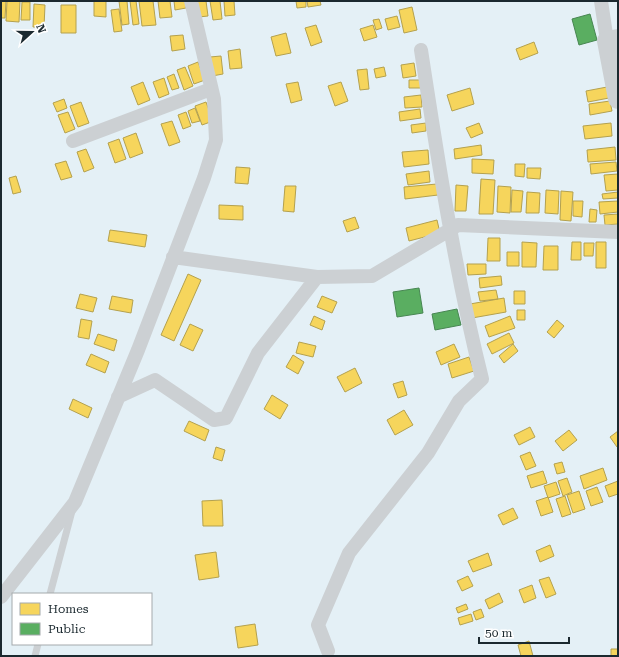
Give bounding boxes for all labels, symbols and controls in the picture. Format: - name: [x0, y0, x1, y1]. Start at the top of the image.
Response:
- north arrow: [12, 12, 52, 52]
- text: N: [33, 22, 49, 35]
- legend: [12, 593, 152, 645]
- text: Homes: [48, 602, 89, 616]
- scale bar: [479, 619, 569, 645]
- text: Public: [48, 622, 86, 636]
- text: 50 m: [485, 626, 512, 640]

